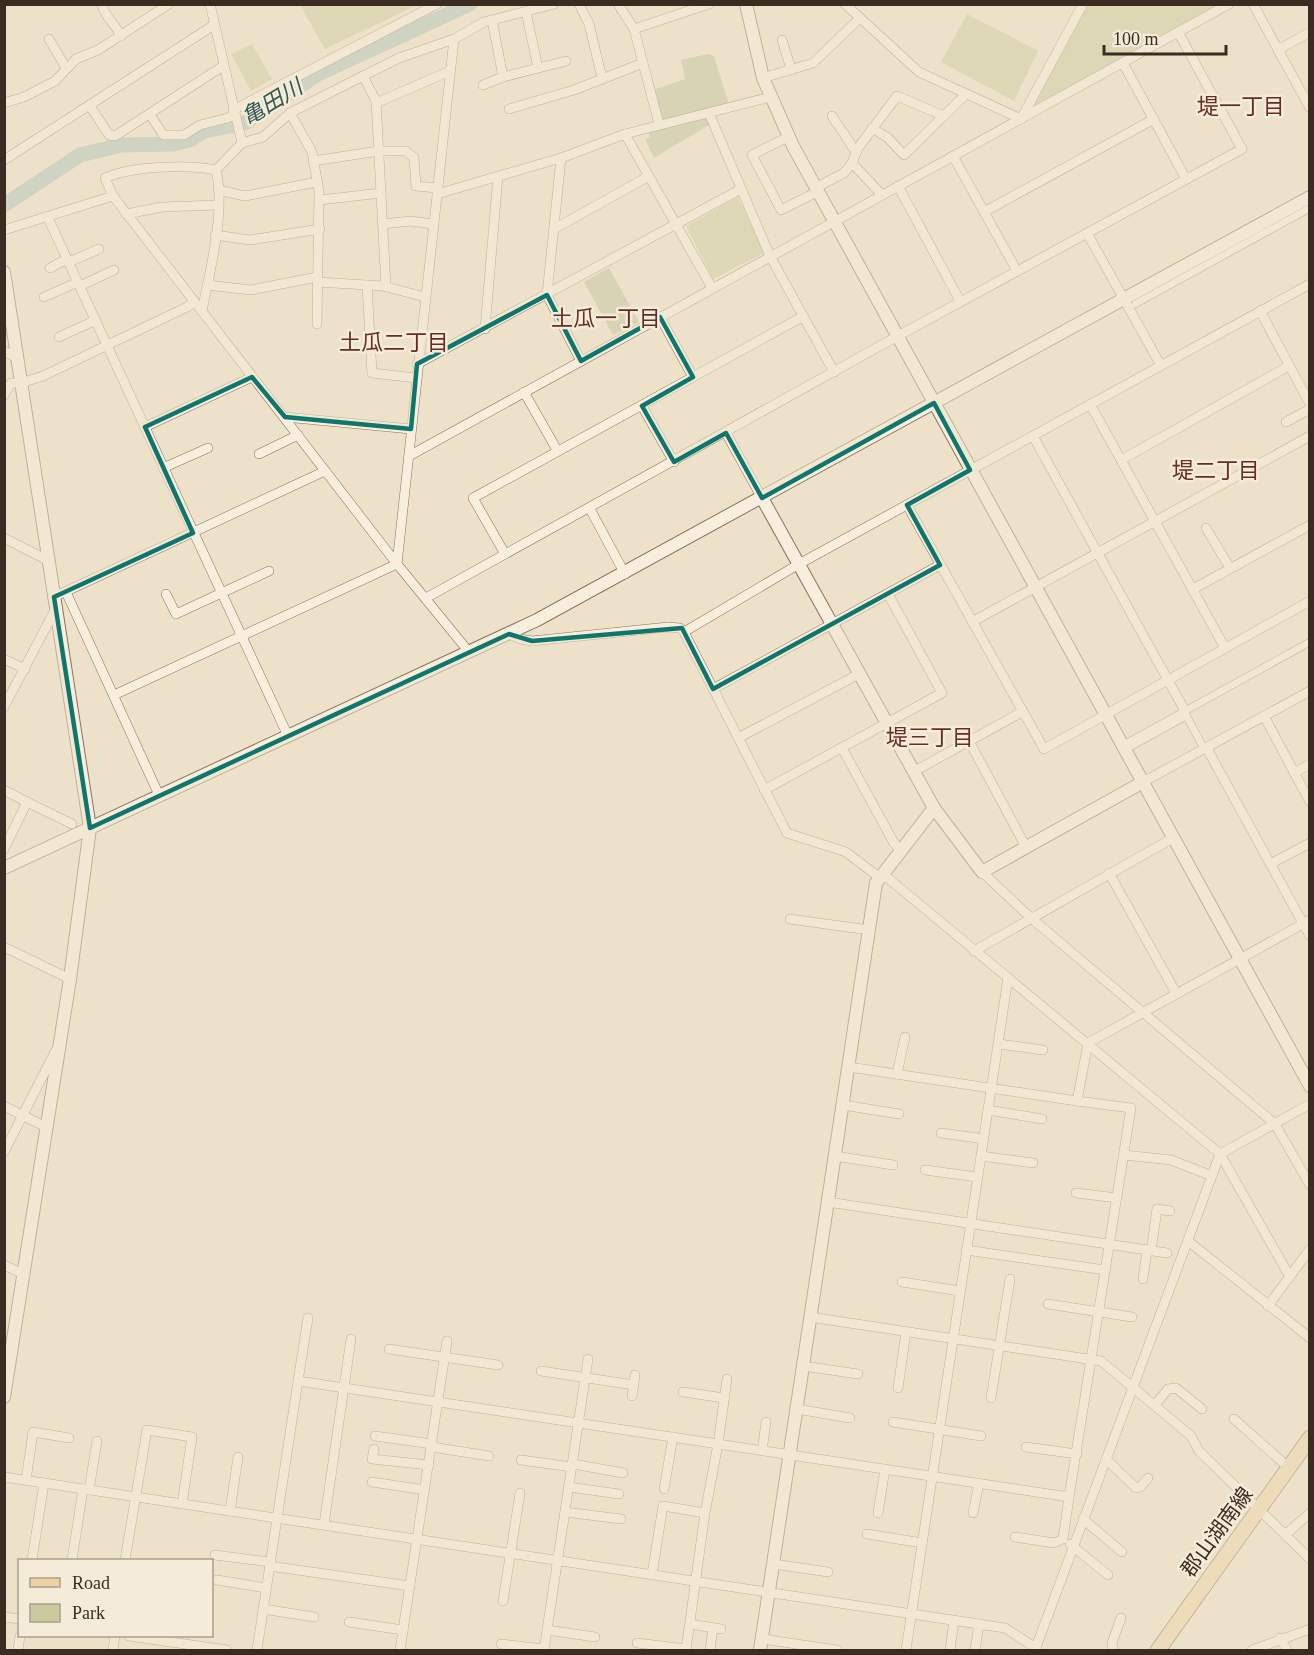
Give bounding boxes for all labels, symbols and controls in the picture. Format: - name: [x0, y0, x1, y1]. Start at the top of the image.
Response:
- scale bar: [1104, 18, 1226, 56]
- text: 100 m: [1113, 29, 1159, 49]
- water label: 亀田川: [237, 73, 308, 130]
- district label: 堤一丁目: [1197, 94, 1285, 119]
- district label: 土瓜一丁目: [551, 306, 661, 331]
- district label: 土瓜二丁目: [339, 330, 449, 355]
- district label: 堤二丁目: [1172, 458, 1260, 483]
- district label: 堤三丁目: [886, 725, 974, 750]
- street label: 郡山湖南線: [1176, 1482, 1258, 1582]
- legend: [18, 1559, 213, 1637]
- text: Road: [72, 1573, 110, 1593]
- text: Park: [72, 1603, 105, 1623]

